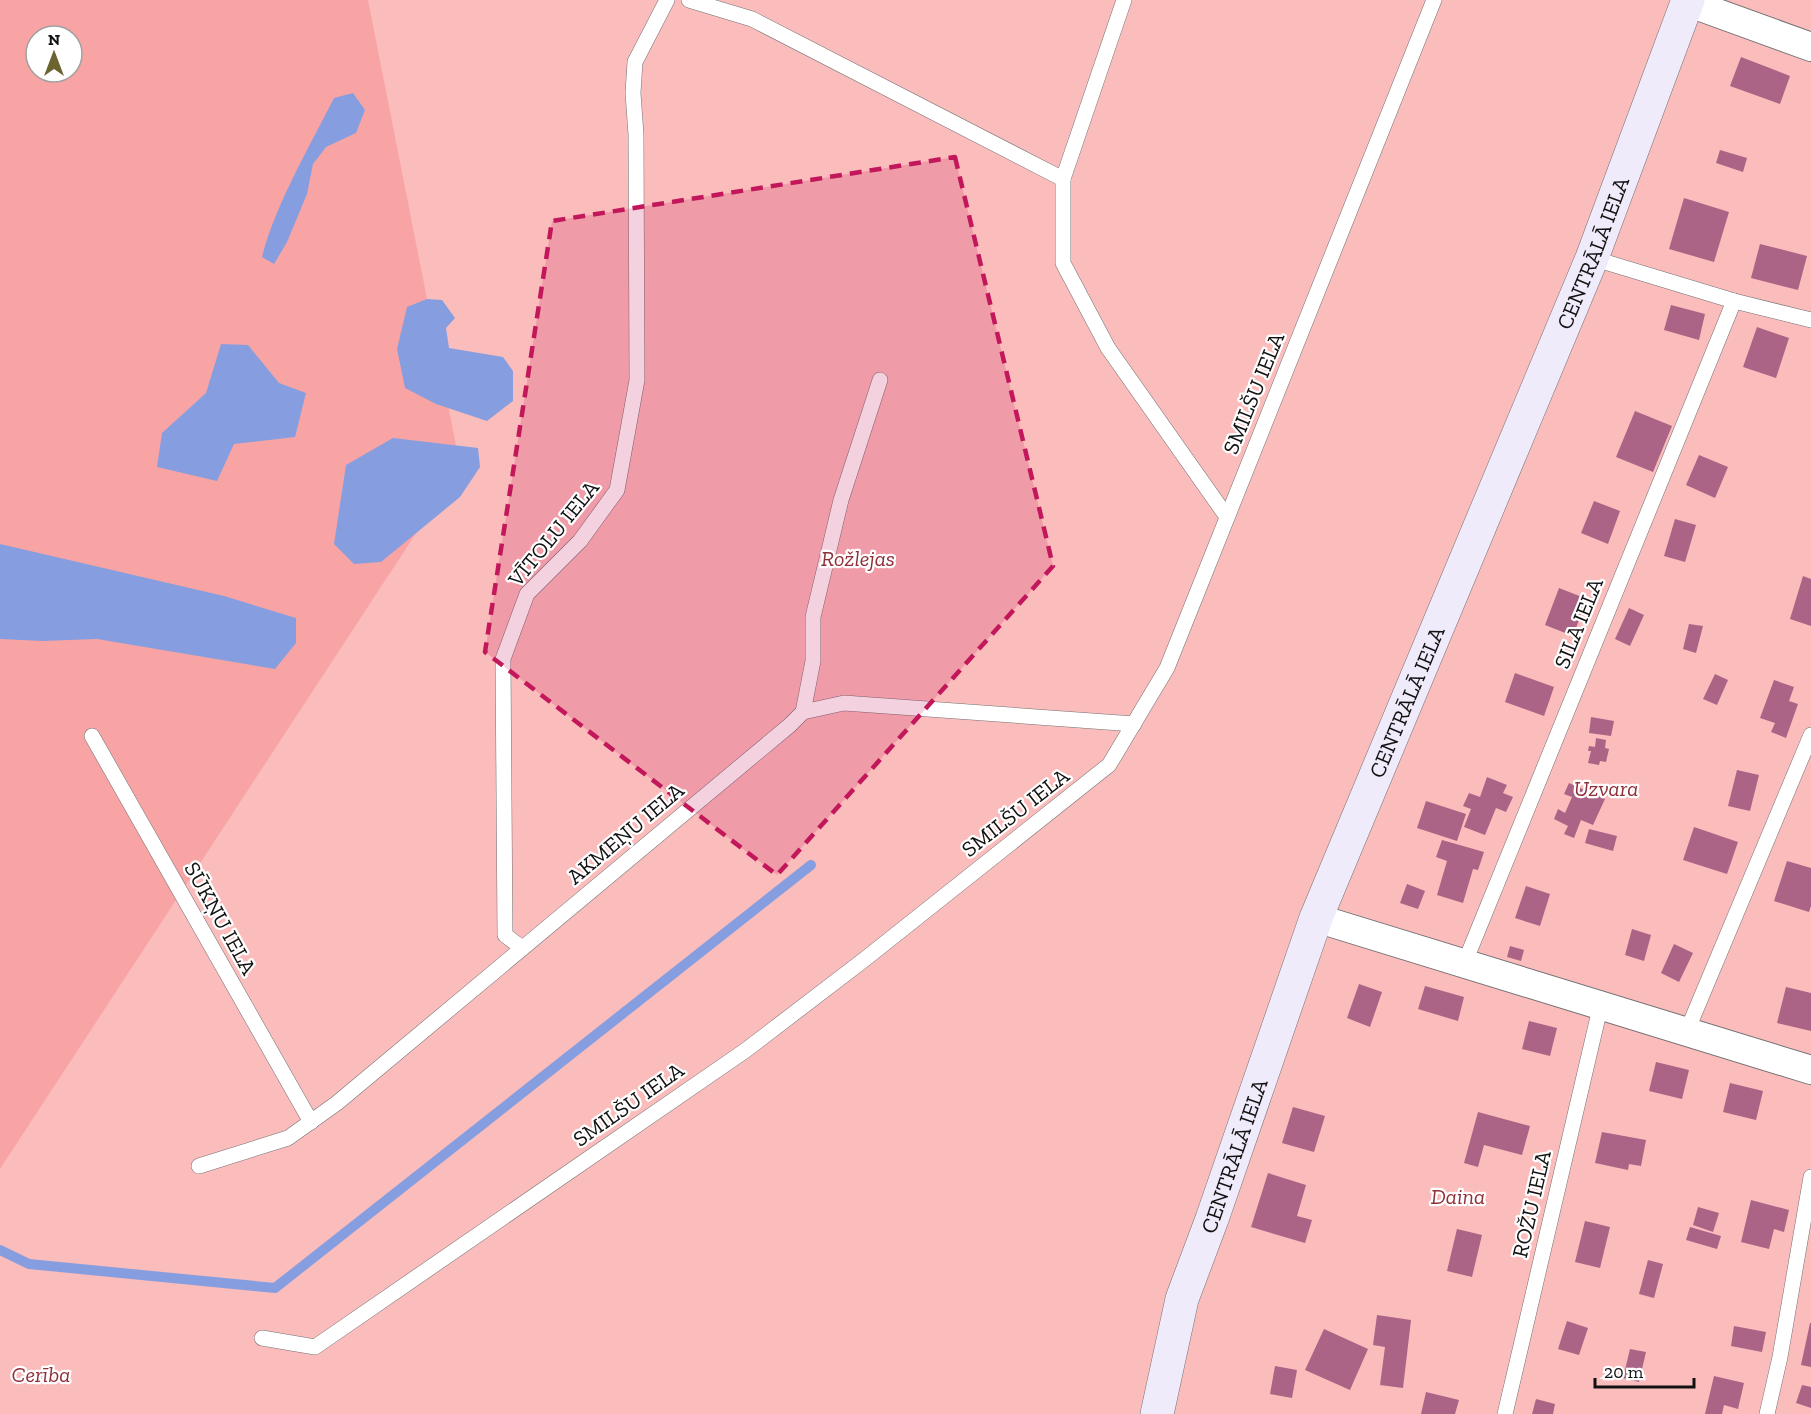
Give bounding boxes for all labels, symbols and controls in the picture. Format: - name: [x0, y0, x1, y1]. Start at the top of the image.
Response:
- north arrow: [24, 24, 84, 84]
- text: N: [48, 30, 60, 49]
- street label: CENTRĀLĀ IELA: [1551, 172, 1635, 333]
- street label: SMILŠU IELA: [1217, 328, 1290, 458]
- street label: VĪTOLU IELA: [502, 474, 605, 593]
- park label: Rožlejas: [821, 545, 895, 572]
- street label: SILA IELA: [1548, 573, 1609, 673]
- street label: CENTRĀLĀ IELA: [1363, 621, 1451, 782]
- street label: SMILŠU IELA: [956, 762, 1075, 863]
- park label: Uzvara: [1574, 775, 1638, 802]
- street label: AKMEŅU IELA: [561, 776, 690, 890]
- street label: SŪKŅU IELA: [178, 857, 263, 980]
- street label: SMILŠU IELA: [568, 1056, 689, 1152]
- street label: CENTRĀLĀ IELA: [1195, 1074, 1274, 1237]
- street label: ROŽU IELA: [1506, 1147, 1557, 1260]
- park label: Daina: [1431, 1183, 1485, 1210]
- scale bar: [1595, 1351, 1694, 1389]
- park label: Cerība: [12, 1361, 70, 1388]
- text: 20 m: [1604, 1361, 1644, 1383]

